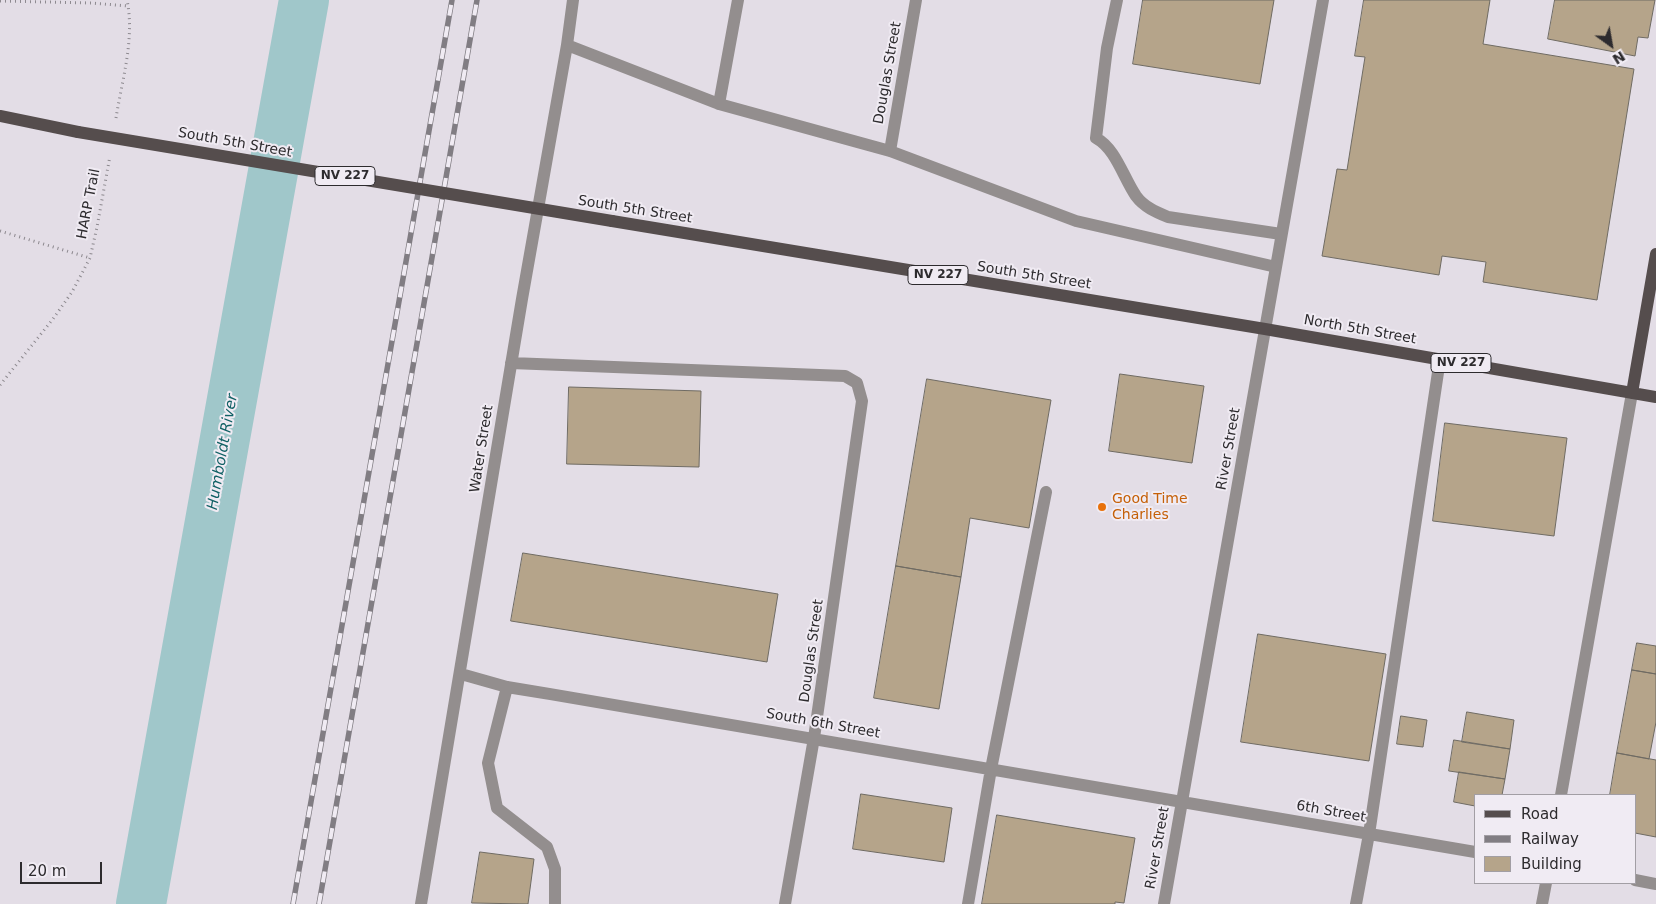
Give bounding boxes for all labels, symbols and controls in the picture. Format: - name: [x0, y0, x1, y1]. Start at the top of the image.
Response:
- street label: Douglas Street: [871, 20, 905, 126]
- north arrow: [1586, 20, 1636, 70]
- text: N: [1610, 48, 1628, 68]
- street label: South 5th Street: [177, 125, 293, 161]
- street label: HARP Trail: [74, 167, 104, 241]
- road number: NV 227: [315, 167, 375, 186]
- street label: South 5th Street: [577, 193, 693, 227]
- street label: South 5th Street: [976, 259, 1092, 293]
- road number: NV 227: [908, 266, 968, 284]
- street label: North 5th Street: [1302, 312, 1418, 348]
- road number: NV 227: [1431, 353, 1491, 372]
- water label: Humboldt River: [204, 393, 242, 511]
- street label: Water Street: [467, 404, 497, 494]
- street label: River Street: [1213, 407, 1245, 491]
- place label: Good Time Charlies: [1112, 491, 1188, 524]
- marker: Good Time Charlies: [1096, 501, 1108, 513]
- street label: Douglas Street: [796, 598, 828, 704]
- street label: South 6th Street: [765, 706, 881, 742]
- legend: [1474, 794, 1636, 884]
- street label: 6th Street: [1295, 798, 1367, 826]
- text: Road: [1521, 805, 1559, 823]
- street label: River Street: [1142, 806, 1174, 890]
- text: Railway: [1521, 830, 1579, 848]
- scale bar: [22, 852, 105, 884]
- text: Building: [1521, 855, 1582, 873]
- text: 20 m: [28, 862, 66, 880]

